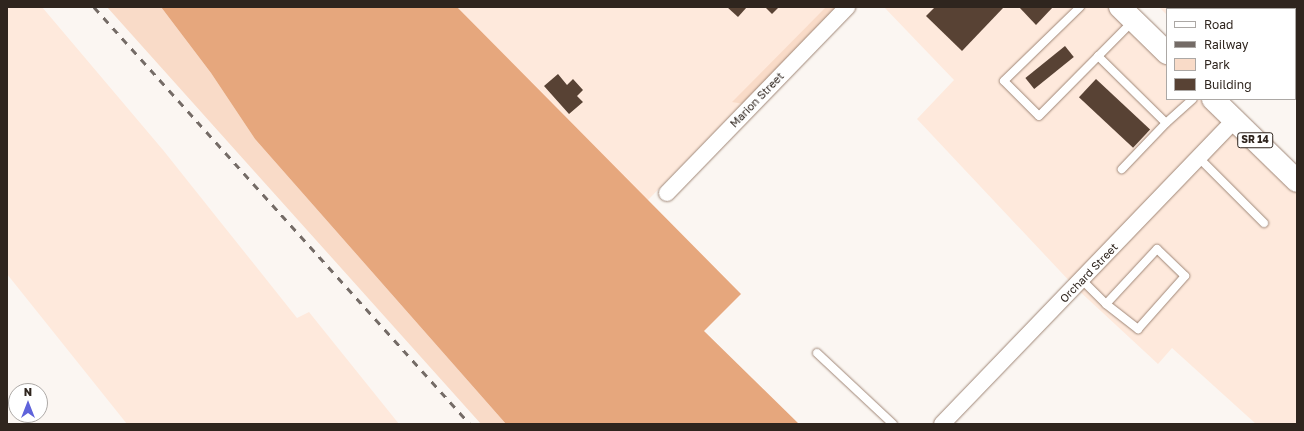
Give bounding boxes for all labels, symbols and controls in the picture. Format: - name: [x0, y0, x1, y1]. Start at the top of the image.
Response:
- legend: [1166, 8, 1296, 100]
- text: Road: [1204, 17, 1233, 32]
- text: Railway: [1204, 37, 1249, 52]
- text: Park: [1204, 57, 1230, 72]
- street label: Marion Street: [727, 70, 787, 130]
- text: Building: [1204, 77, 1252, 92]
- road number: SR 14: [1237, 132, 1273, 148]
- street label: Orchard Street: [1057, 241, 1121, 305]
- north arrow: [8, 383, 48, 423]
- text: N: [24, 385, 32, 398]

